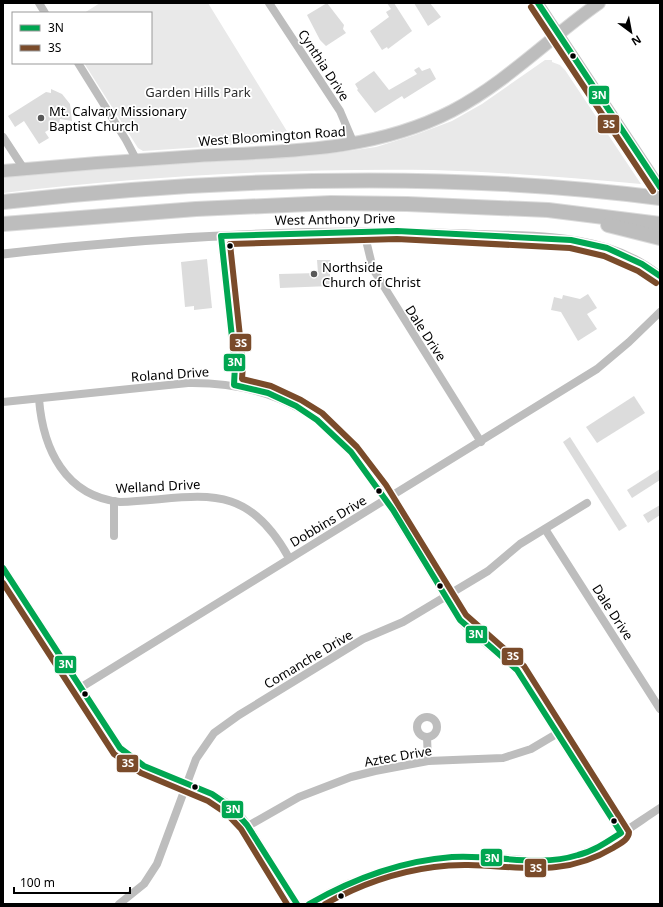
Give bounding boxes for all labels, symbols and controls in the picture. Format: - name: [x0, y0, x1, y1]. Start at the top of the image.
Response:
- legend: [12, 12, 152, 64]
- north arrow: [611, 12, 651, 52]
- text: 3N: [48, 19, 64, 36]
- street label: Cynthia Drive: [294, 26, 354, 104]
- text: N: [629, 32, 644, 50]
- text: 3S: [48, 39, 62, 56]
- unlabelled marker: [568, 51, 578, 61]
- park label: Garden Hills Park: [145, 83, 251, 101]
- line badge: 3N: [588, 85, 610, 105]
- text: 3N: [591, 87, 607, 102]
- place label: Mt. Calvary Missionary Baptist Church: [49, 102, 187, 135]
- marker: Mt. Calvary Missionary Baptist Church: [36, 113, 46, 123]
- line badge: 3S: [597, 114, 620, 134]
- text: 3S: [603, 116, 615, 131]
- street label: West Bloomington Road: [198, 122, 346, 150]
- street label: West Anthony Drive: [275, 209, 395, 229]
- unlabelled marker: [225, 241, 235, 251]
- place label: Northside Church of Christ: [322, 258, 421, 291]
- marker: Northside Church of Christ: [309, 269, 319, 279]
- street label: Dale Drive: [401, 302, 451, 364]
- line badge: 3S: [229, 333, 252, 352]
- text: 3S: [235, 335, 247, 350]
- line badge: 3N: [223, 353, 246, 372]
- text: 3N: [227, 354, 243, 369]
- street label: Roland Drive: [130, 362, 210, 386]
- street label: Welland Drive: [115, 475, 201, 497]
- unlabelled marker: [374, 486, 384, 496]
- street label: Dobbins Drive: [286, 491, 370, 551]
- unlabelled marker: [435, 581, 445, 591]
- street label: Dale Drive: [588, 581, 638, 643]
- street label: Comanche Drive: [260, 625, 356, 693]
- line badge: 3N: [465, 625, 488, 644]
- text: 3N: [468, 626, 484, 641]
- line badge: 3S: [501, 647, 524, 666]
- text: 3S: [507, 648, 519, 663]
- line badge: 3N: [54, 655, 77, 674]
- text: 3N: [58, 656, 74, 671]
- unlabelled marker: [80, 689, 90, 699]
- street label: Aztec Drive: [363, 741, 433, 771]
- line badge: 3S: [116, 754, 139, 773]
- text: 3S: [122, 755, 134, 770]
- unlabelled marker: [190, 782, 200, 792]
- line badge: 3N: [221, 800, 244, 819]
- text: 3N: [225, 801, 241, 816]
- unlabelled marker: [609, 816, 619, 826]
- line badge: 3N: [480, 848, 503, 867]
- text: 3N: [484, 850, 500, 865]
- line badge: 3S: [524, 858, 547, 878]
- text: 3S: [530, 860, 542, 875]
- scale bar: [14, 869, 130, 895]
- text: 100 m: [20, 874, 55, 891]
- unlabelled marker: [336, 891, 346, 901]

